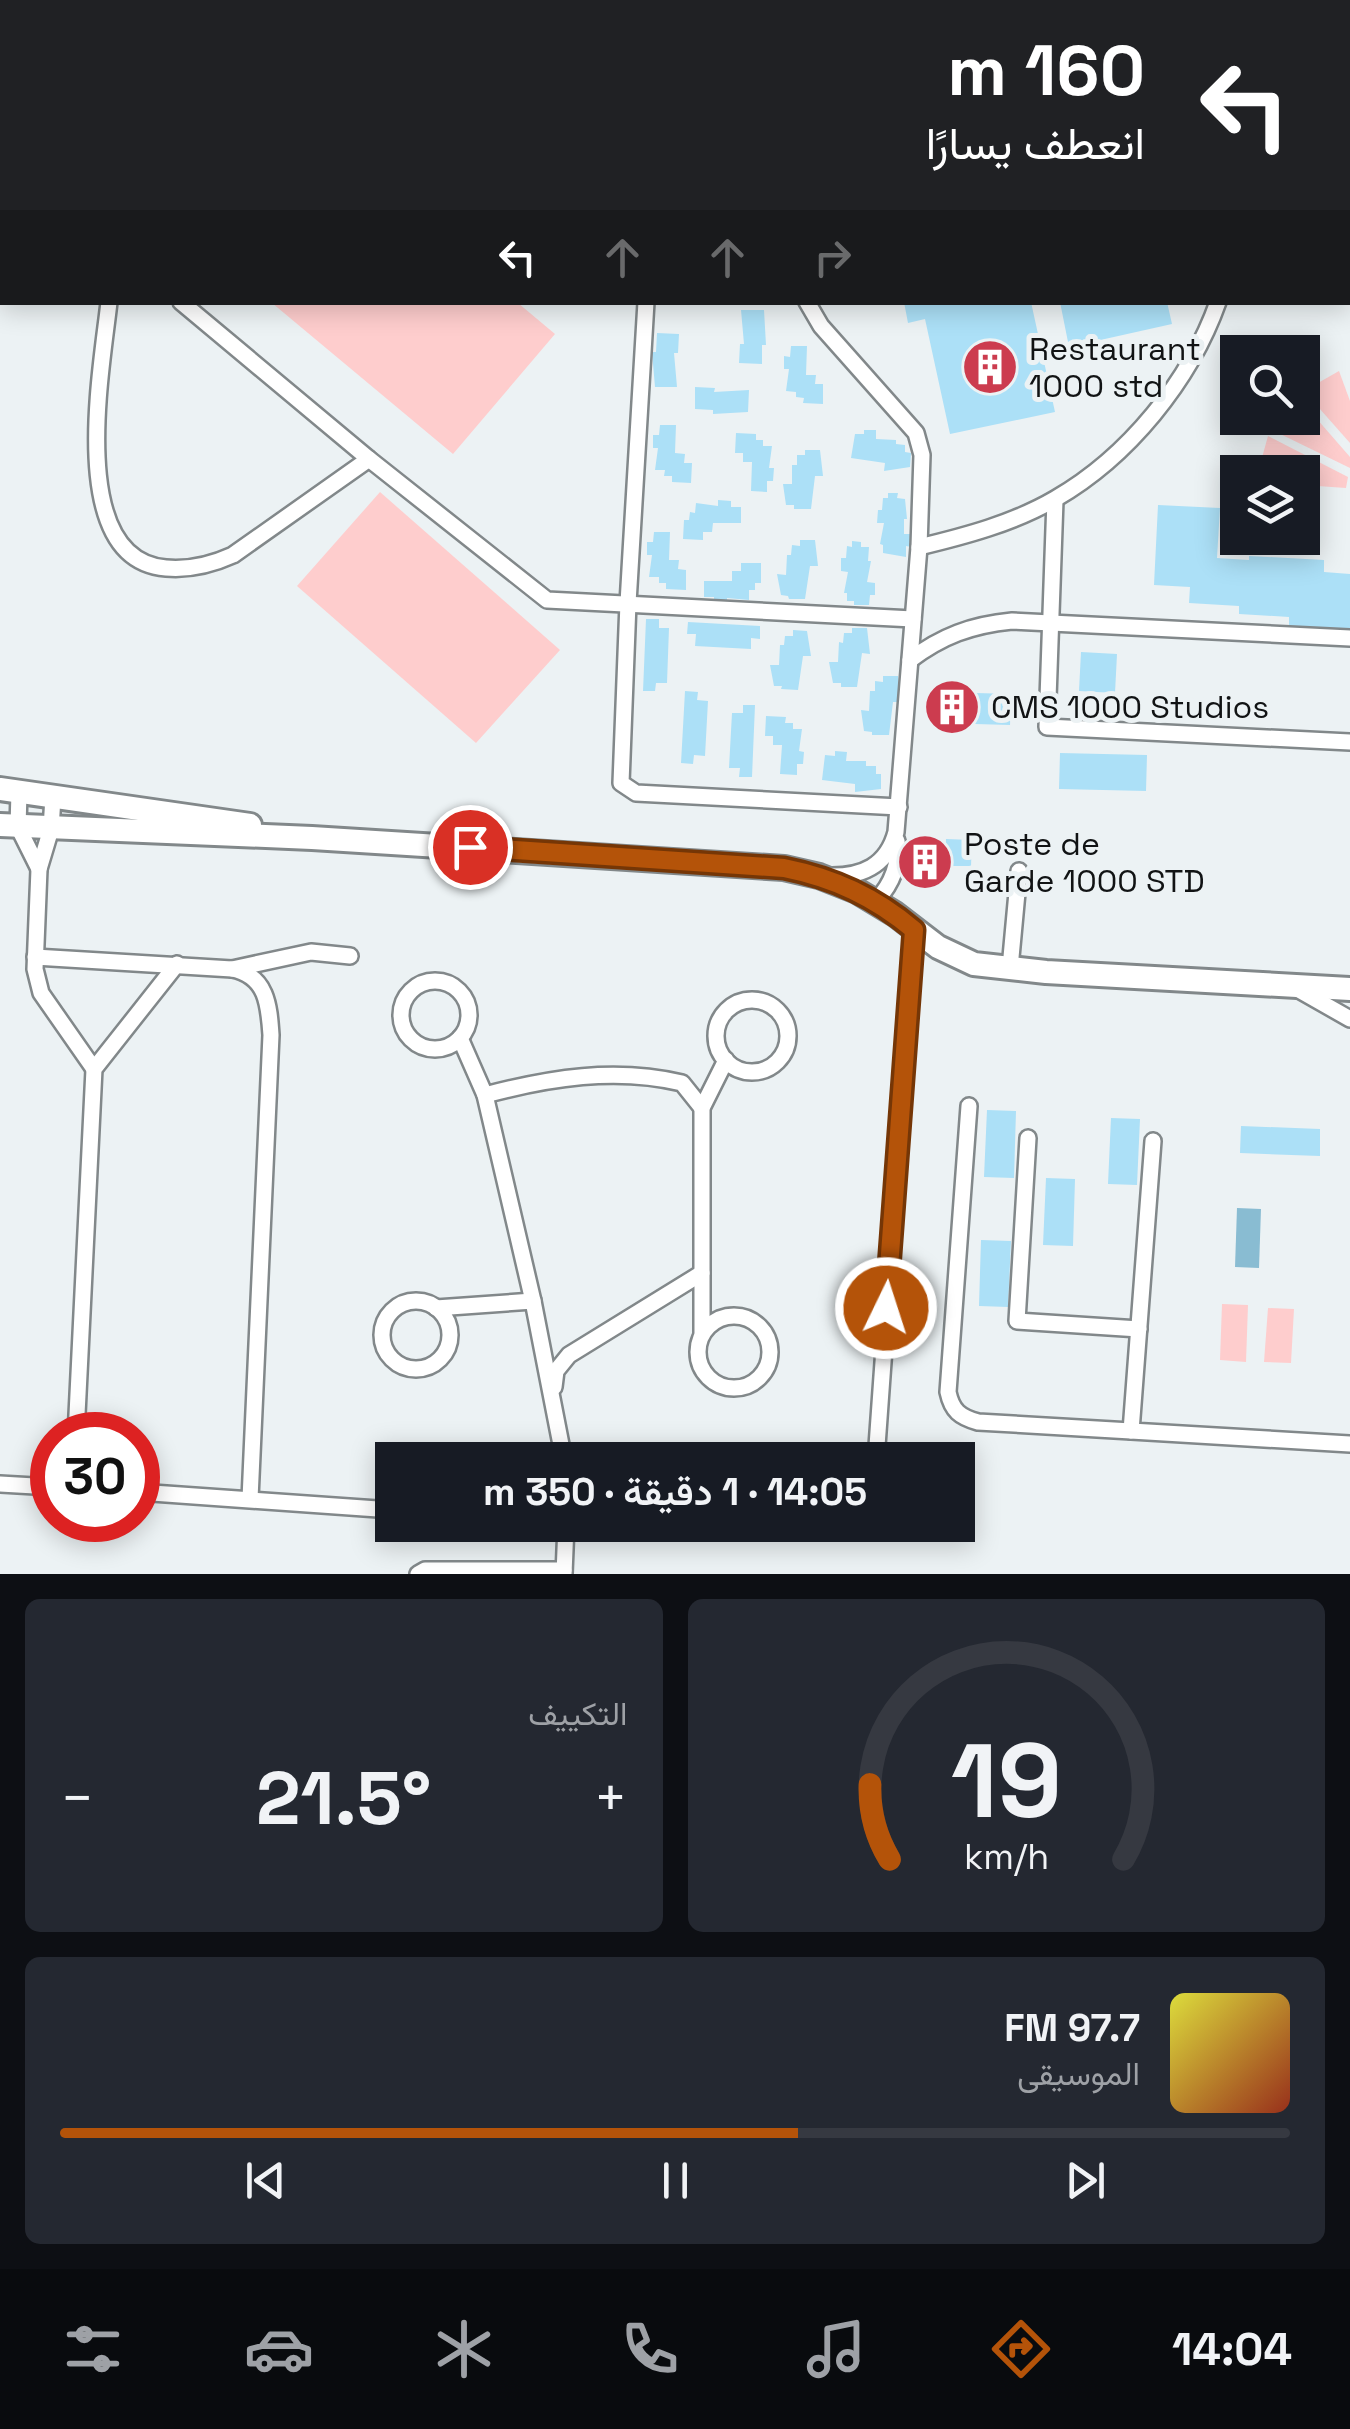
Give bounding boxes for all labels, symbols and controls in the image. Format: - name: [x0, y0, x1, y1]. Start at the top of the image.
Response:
- text: 160 m: [947, 26, 1145, 115]
- icon: left: [1180, 40, 1310, 170]
- text: انعطف يسارًا: [926, 115, 1145, 172]
- icon: left: [490, 230, 545, 285]
- icon: ahead: [595, 230, 650, 285]
- icon: ahead: [700, 230, 755, 285]
- icon: right: [805, 230, 860, 285]
- place label: Restaurant 1000 std: [1029, 329, 1201, 406]
- map controls: [1220, 335, 1320, 555]
- button: search: [1220, 335, 1320, 435]
- building icon: Restaurant 1000 std: [960, 337, 1020, 397]
- button: layers: [1220, 455, 1320, 555]
- building icon: CMS 1000 Studios: [922, 677, 982, 737]
- place label: CMS 1000 Studios: [991, 687, 1269, 727]
- pin: [428, 805, 513, 890]
- icon: arrive: [443, 820, 498, 875]
- place label: Poste de Garde 1000 STD: [964, 824, 1205, 901]
- building icon: Poste de Garde 1000 STD: [895, 832, 955, 892]
- position arrow: [834, 1256, 938, 1360]
- speed limit sign: 30: [30, 1412, 160, 1542]
- text: 14:05 · 1 دقيقة · 350 m: [483, 1468, 867, 1516]
- text: التكييف: [528, 1694, 628, 1734]
- text: 19: [951, 1715, 1062, 1847]
- text: 21.5°: [256, 1750, 431, 1846]
- text: −: [60, 1763, 94, 1833]
- text: +: [593, 1763, 627, 1833]
- text: km/h: [964, 1834, 1049, 1879]
- text: 97.7 FM: [1004, 2004, 1140, 2052]
- text: الموسيقى: [1017, 2054, 1140, 2094]
- icon: previous: [238, 2153, 293, 2208]
- icon: pause: [648, 2153, 703, 2208]
- icon: next: [1058, 2153, 1113, 2208]
- icon: filters: [58, 2314, 128, 2384]
- icon: car: [244, 2314, 314, 2384]
- icon: climate: [429, 2314, 499, 2384]
- icon: phone: [615, 2314, 685, 2384]
- icon: music: [801, 2314, 871, 2384]
- icon: directions: [986, 2314, 1056, 2384]
- text: 14:04: [1172, 2321, 1292, 2378]

